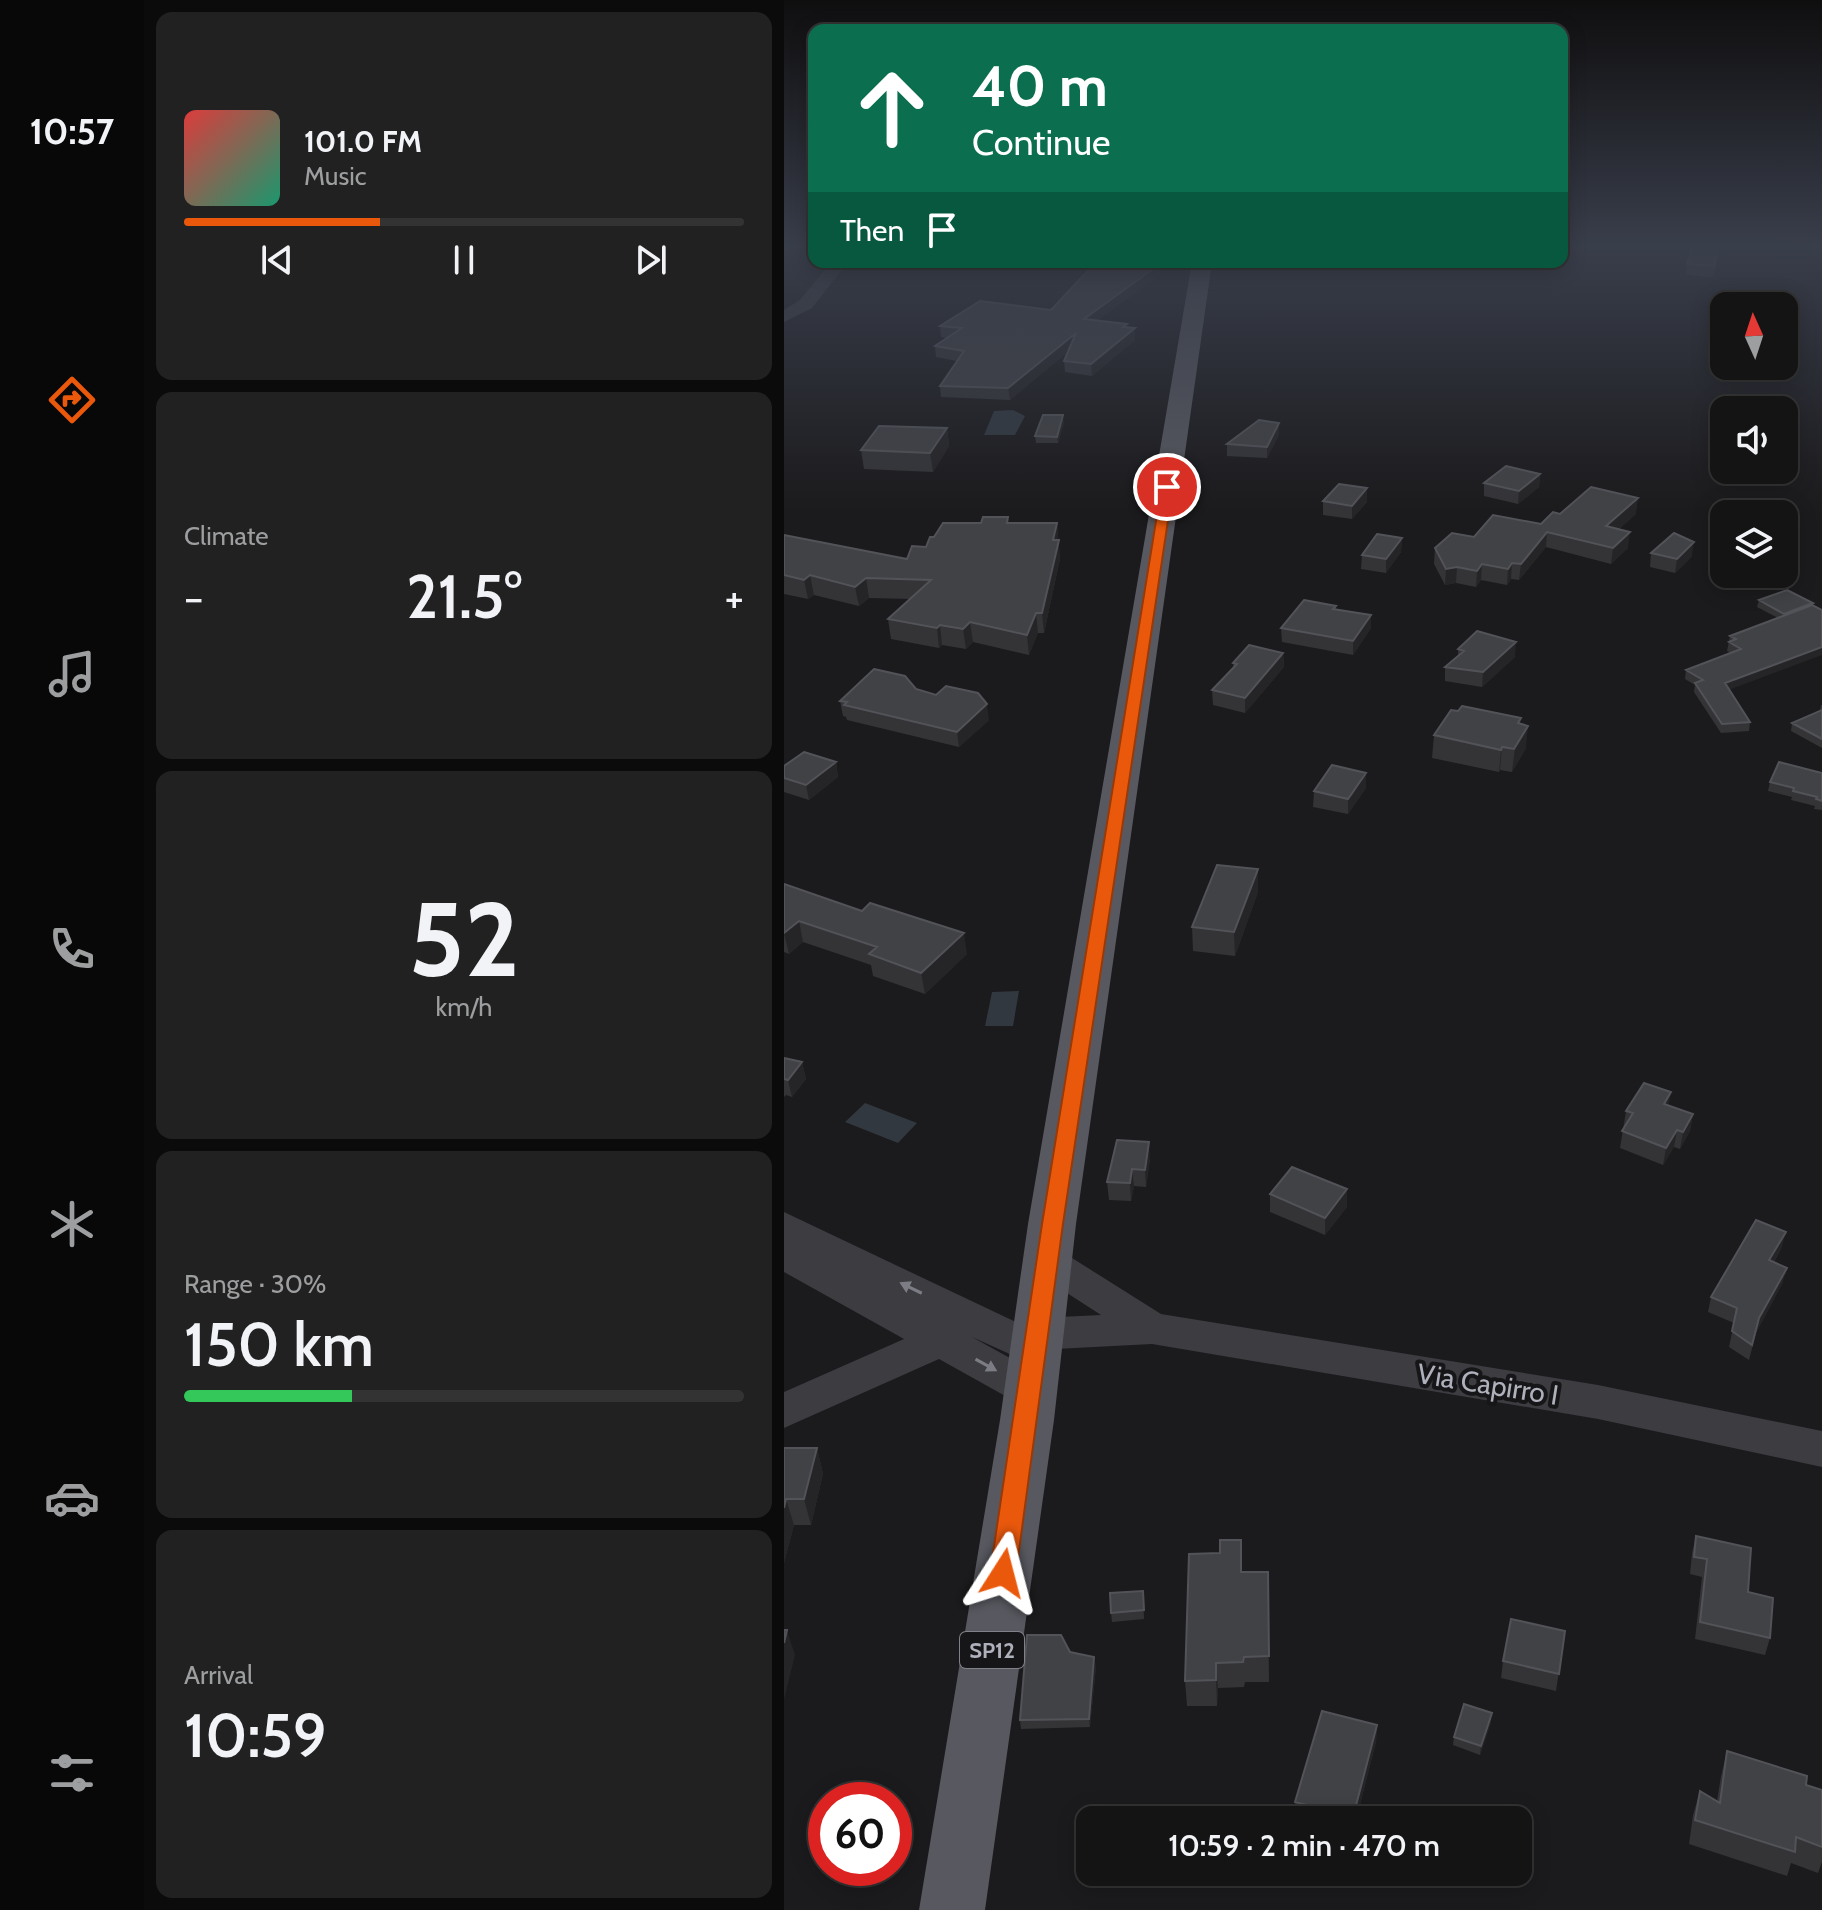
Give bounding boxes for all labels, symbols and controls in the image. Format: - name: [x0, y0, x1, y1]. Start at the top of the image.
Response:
- text: 40 m: [972, 52, 1108, 120]
- icon: ahead: [840, 56, 944, 160]
- text: 10:57: [30, 109, 114, 153]
- text: Continue: [972, 120, 1111, 164]
- text: 101.0 FM: [304, 123, 422, 160]
- text: Music: [304, 160, 367, 192]
- icon: arrive: [920, 208, 964, 252]
- text: Then: [840, 212, 904, 249]
- icon: previous: [255, 238, 299, 282]
- icon: pause: [442, 238, 486, 282]
- icon: next: [629, 238, 673, 282]
- north arrow: [1710, 292, 1798, 380]
- map controls: [1710, 292, 1798, 588]
- icon: directions: [44, 372, 100, 428]
- button: sound: [1710, 396, 1798, 484]
- pin: [1133, 453, 1201, 521]
- icon: arrive: [1145, 465, 1189, 509]
- button: layers: [1710, 500, 1798, 588]
- text: Climate: [184, 520, 269, 552]
- text: 21.5°: [406, 560, 522, 633]
- text: −: [184, 571, 203, 624]
- text: +: [725, 571, 744, 624]
- icon: music: [44, 646, 100, 702]
- text: 52: [409, 876, 519, 1002]
- icon: phone: [44, 921, 100, 977]
- text: km/h: [436, 991, 492, 1023]
- icon: climate: [44, 1196, 100, 1252]
- text: Range · 30%: [184, 1268, 326, 1300]
- one-way arrow: [899, 1281, 923, 1295]
- text: 150 km: [184, 1308, 374, 1381]
- street label: Via Capirro I: [1415, 1356, 1561, 1412]
- one-way arrow: [974, 1358, 997, 1372]
- icon: car: [44, 1470, 100, 1526]
- position arrow: [961, 1531, 1045, 1615]
- road number: SP12: [960, 1632, 1024, 1668]
- text: Arrival: [184, 1659, 253, 1691]
- text: 10:59: [184, 1699, 327, 1772]
- icon: filters: [44, 1745, 100, 1801]
- speed limit sign: 60: [808, 1782, 912, 1886]
- text: 10:59 · 2 min · 470 m: [1168, 1827, 1440, 1864]

